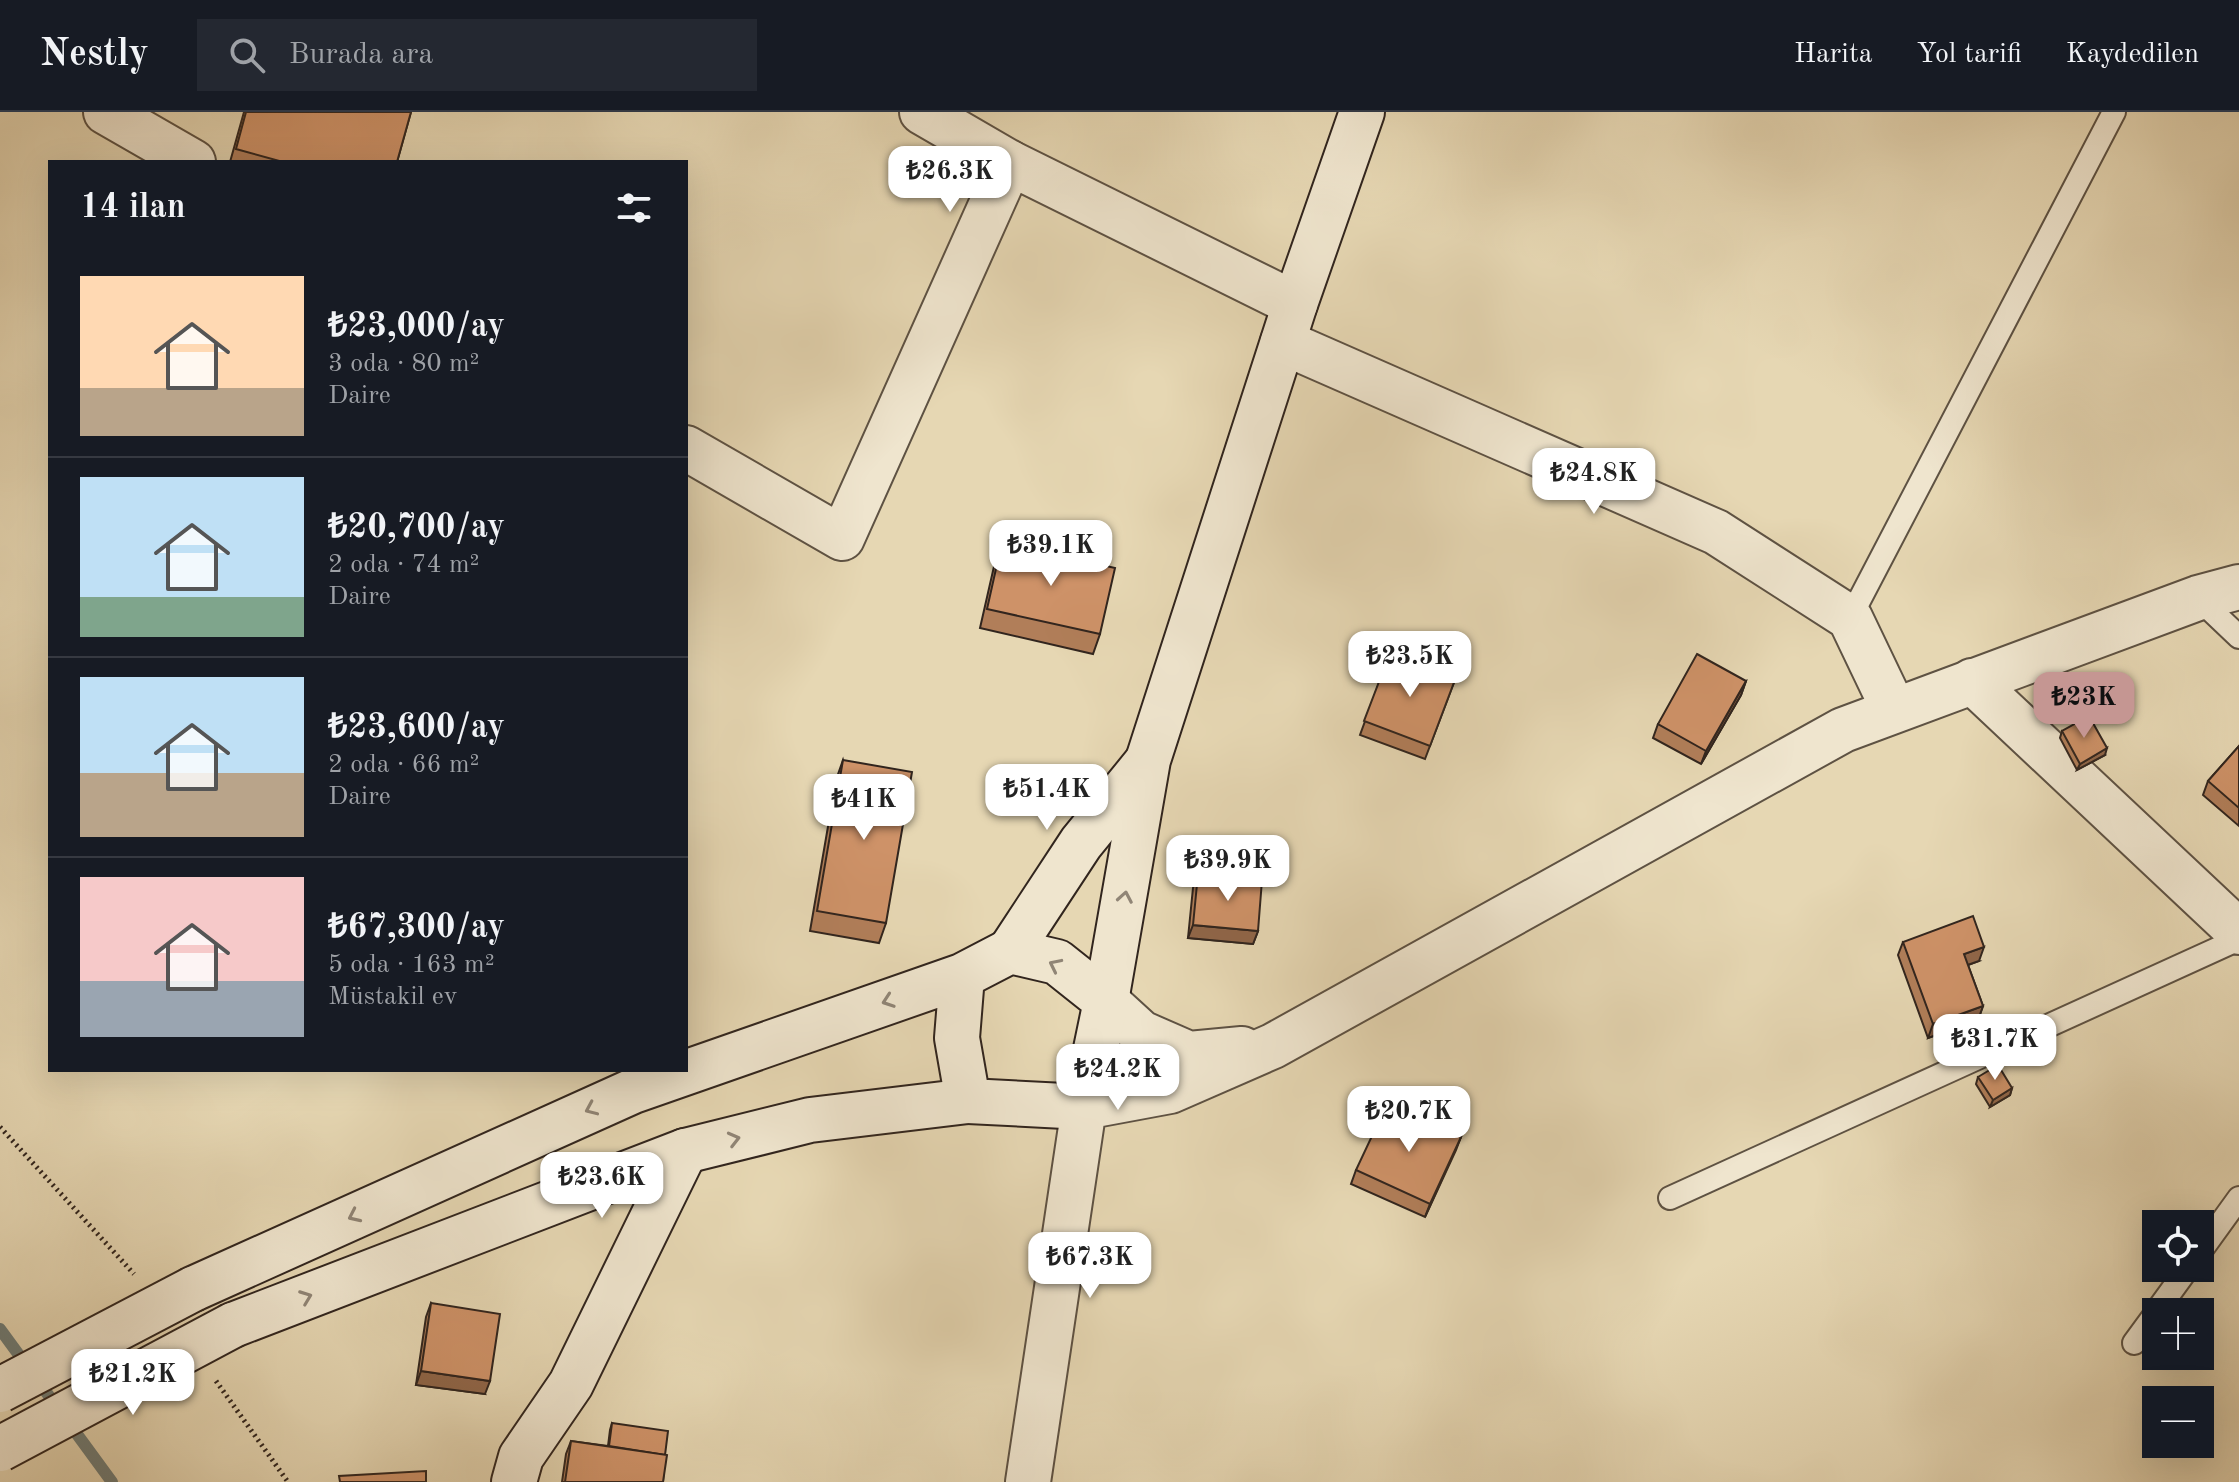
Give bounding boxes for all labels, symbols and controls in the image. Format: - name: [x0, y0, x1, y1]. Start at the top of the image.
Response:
- search box: [197, 19, 757, 91]
- icon: search: [225, 33, 269, 77]
- text: Nestly: [40, 36, 149, 74]
- text: Burada ara: [289, 40, 433, 70]
- text: Harita: [1794, 41, 1873, 69]
- text: Yol tarifi: [1917, 41, 2022, 69]
- text: Kaydedilen: [2066, 41, 2199, 69]
- pin: ₺26.3K: [885, 146, 1015, 214]
- text: ₺26.3K: [906, 159, 994, 185]
- icon: filters: [612, 186, 656, 230]
- text: 14 ilan: [80, 191, 186, 225]
- icon: home: [144, 308, 240, 404]
- text: ₺23,000/ay: [328, 310, 505, 344]
- text: 3 oda · 80 m²: [328, 351, 479, 377]
- text: Daire: [328, 383, 391, 409]
- pin: ₺24.8K: [1529, 448, 1659, 516]
- text: ₺24.8K: [1550, 461, 1638, 487]
- icon: home: [144, 509, 240, 605]
- text: ₺20,700/ay: [328, 511, 505, 545]
- pin: ₺39.1K: [986, 520, 1116, 588]
- text: ₺39.1K: [1007, 533, 1095, 559]
- text: 2 oda · 74 m²: [328, 552, 479, 578]
- text: Daire: [328, 584, 391, 610]
- pin: ₺23.5K: [1345, 631, 1475, 699]
- text: ₺23.5K: [1366, 644, 1454, 670]
- pin: ₺23K: [2037, 672, 2131, 740]
- text: ₺23K: [2051, 685, 2117, 711]
- icon: home: [144, 709, 240, 805]
- text: ₺23,600/ay: [328, 711, 505, 745]
- text: 2 oda · 66 m²: [328, 752, 479, 778]
- pin: ₺51.4K: [982, 764, 1112, 832]
- pin: ₺41K: [817, 774, 911, 842]
- text: ₺51.4K: [1003, 777, 1091, 803]
- text: Daire: [328, 784, 391, 810]
- text: ₺41K: [831, 787, 897, 813]
- pin: ₺39.9K: [1163, 835, 1293, 903]
- text: ₺39.9K: [1184, 848, 1272, 874]
- one-way arrow: [1115, 890, 1132, 904]
- icon: home: [144, 909, 240, 1005]
- text: ₺67,300/ay: [328, 911, 505, 945]
- text: 5 oda · 163 m²: [328, 952, 495, 978]
- one-way arrow: [1049, 959, 1064, 975]
- text: Müstakil ev: [328, 984, 457, 1010]
- one-way arrow: [882, 992, 896, 1008]
- pin: ₺31.7K: [1930, 1014, 2060, 1082]
- text: ₺31.7K: [1951, 1027, 2039, 1053]
- pin: ₺24.2K: [1053, 1044, 1183, 1112]
- text: ₺24.2K: [1074, 1057, 1162, 1083]
- pin: ₺20.7K: [1344, 1086, 1474, 1154]
- one-way arrow: [585, 1099, 600, 1115]
- text: ₺20.7K: [1365, 1099, 1453, 1125]
- one-way arrow: [726, 1132, 740, 1149]
- pin: ₺23.6K: [537, 1152, 667, 1220]
- text: ₺23.6K: [558, 1165, 646, 1191]
- one-way arrow: [348, 1206, 362, 1222]
- map controls: [2142, 1210, 2214, 1458]
- button: locate: [2142, 1210, 2214, 1282]
- pin: ₺67.3K: [1025, 1232, 1155, 1300]
- text: ₺67.3K: [1046, 1245, 1134, 1271]
- one-way arrow: [298, 1290, 312, 1307]
- button: +: [2142, 1298, 2214, 1370]
- pin: ₺21.2K: [68, 1349, 198, 1417]
- text: ₺21.2K: [89, 1362, 177, 1388]
- button: −: [2142, 1386, 2214, 1458]

